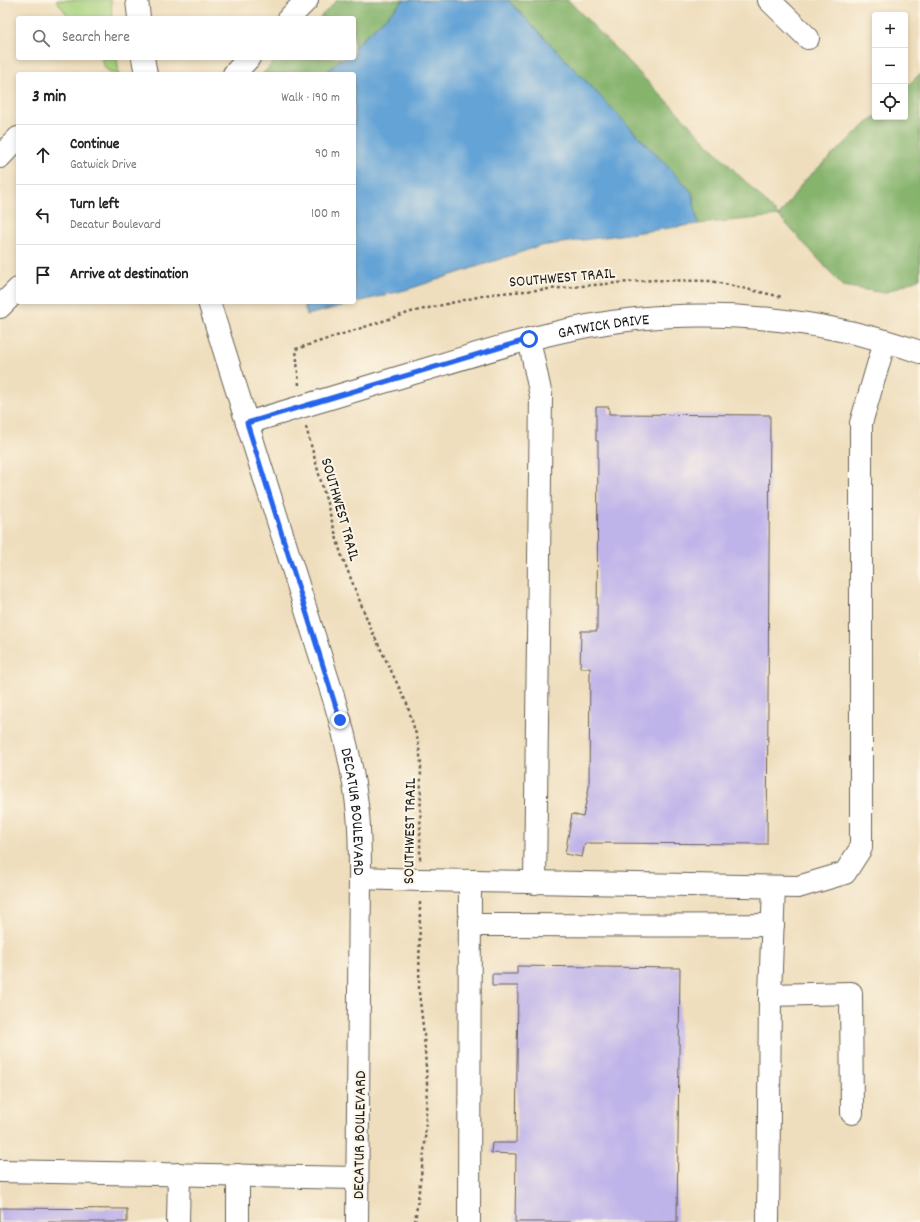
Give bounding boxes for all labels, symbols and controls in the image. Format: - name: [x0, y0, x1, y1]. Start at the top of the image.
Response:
- map controls: [872, 12, 908, 120]
- button: +: [872, 12, 908, 48]
- search box: [16, 16, 356, 60]
- icon: search: [30, 27, 52, 49]
- text: Search here: [62, 27, 130, 49]
- button: −: [872, 48, 908, 84]
- button: locate: [872, 84, 908, 120]
- text: 3 min: [32, 86, 66, 110]
- text: Walk · 190 m: [281, 89, 340, 108]
- text: Continue: [70, 134, 119, 156]
- icon: ahead: [32, 144, 54, 166]
- text: 90 m: [315, 145, 340, 164]
- text: Gatwick Drive: [70, 156, 137, 175]
- text: Turn left: [70, 194, 119, 216]
- icon: left: [32, 204, 54, 226]
- text: 100 m: [311, 205, 340, 224]
- text: Decatur Boulevard: [70, 216, 161, 235]
- street label: SOUTHWEST TRAIL: [508, 262, 617, 295]
- icon: arrive: [32, 264, 54, 286]
- text: Arrive at destination: [70, 264, 188, 286]
- street label: GATWICK DRIVE: [556, 309, 651, 346]
- route start: [520, 330, 538, 348]
- street label: SOUTHWEST TRAIL: [314, 455, 365, 565]
- route end: [331, 711, 349, 729]
- street label: DECATUR BOULEVARD: [333, 746, 369, 875]
- street label: SOUTHWEST TRAIL: [398, 777, 423, 885]
- street label: DECATUR BOULEVARD: [348, 1071, 373, 1199]

